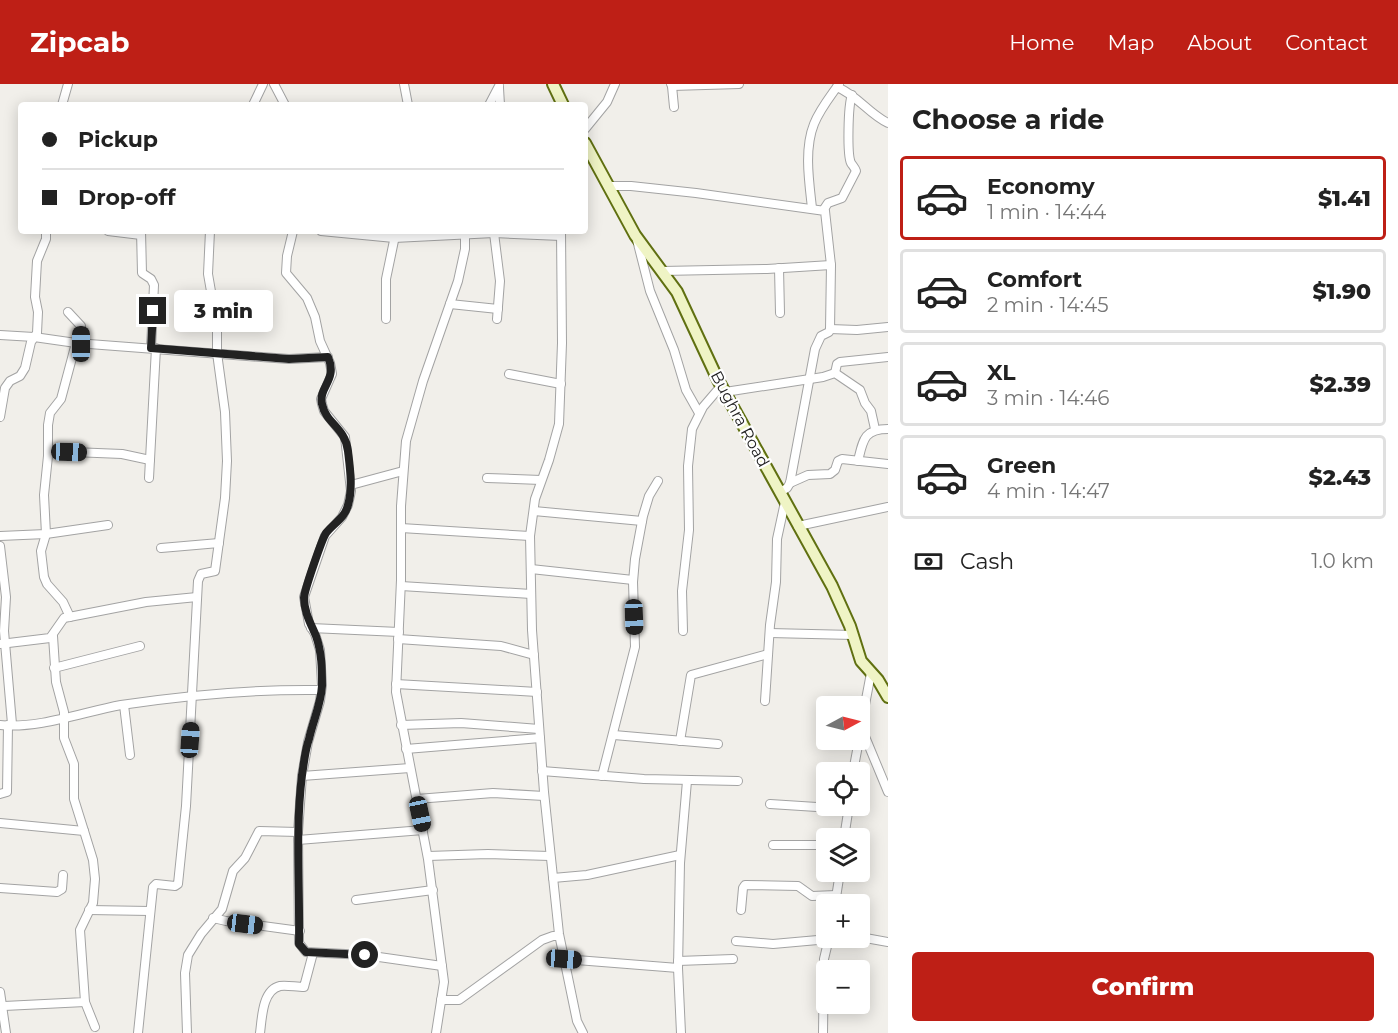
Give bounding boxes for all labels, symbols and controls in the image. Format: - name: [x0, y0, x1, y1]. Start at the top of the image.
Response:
- text: Zipcab: [30, 25, 130, 59]
- text: Home: [1009, 30, 1074, 55]
- text: Map: [1107, 30, 1154, 55]
- text: About: [1187, 30, 1252, 55]
- text: Contact: [1285, 30, 1368, 55]
- text: Choose a ride: [912, 103, 1104, 136]
- text: Pickup: [78, 126, 158, 153]
- icon: car: [915, 171, 969, 225]
- text: Economy: [987, 173, 1095, 200]
- text: Drop-off: [78, 184, 176, 211]
- text: $1.41: [1318, 185, 1371, 212]
- text: 1 min · 14:44: [987, 200, 1106, 224]
- icon: car: [915, 264, 969, 318]
- text: Comfort: [987, 266, 1082, 293]
- text: $1.90: [1313, 278, 1371, 305]
- callout: 3 min: [174, 290, 273, 332]
- text: 2 min · 14:45: [987, 293, 1109, 317]
- route end: [139, 297, 166, 324]
- text: 3 min: [194, 299, 253, 323]
- car: [72, 326, 90, 362]
- icon: car: [915, 357, 969, 411]
- text: XL: [987, 359, 1016, 386]
- street label: Bughra Road: [707, 368, 773, 470]
- text: $2.39: [1309, 371, 1371, 398]
- text: 3 min · 14:46: [987, 386, 1109, 410]
- car: [51, 442, 87, 462]
- icon: car: [915, 450, 969, 504]
- text: Green: [987, 452, 1056, 479]
- text: $2.43: [1308, 464, 1371, 491]
- text: 4 min · 14:47: [987, 479, 1110, 503]
- icon: cash: [912, 545, 945, 578]
- text: Cash: [960, 548, 1014, 575]
- text: 1.0 km: [1311, 549, 1374, 573]
- car: [624, 599, 644, 635]
- north arrow: [816, 696, 870, 750]
- map controls: [816, 696, 870, 1014]
- car: [180, 721, 200, 759]
- button: locate: [816, 762, 870, 816]
- car: [407, 795, 433, 833]
- button: layers: [816, 828, 870, 882]
- button: +: [816, 894, 870, 948]
- car: [226, 913, 264, 935]
- route start: [351, 941, 378, 968]
- car: [545, 949, 583, 969]
- button: Confirm: [912, 952, 1374, 1021]
- button: −: [816, 960, 870, 1014]

